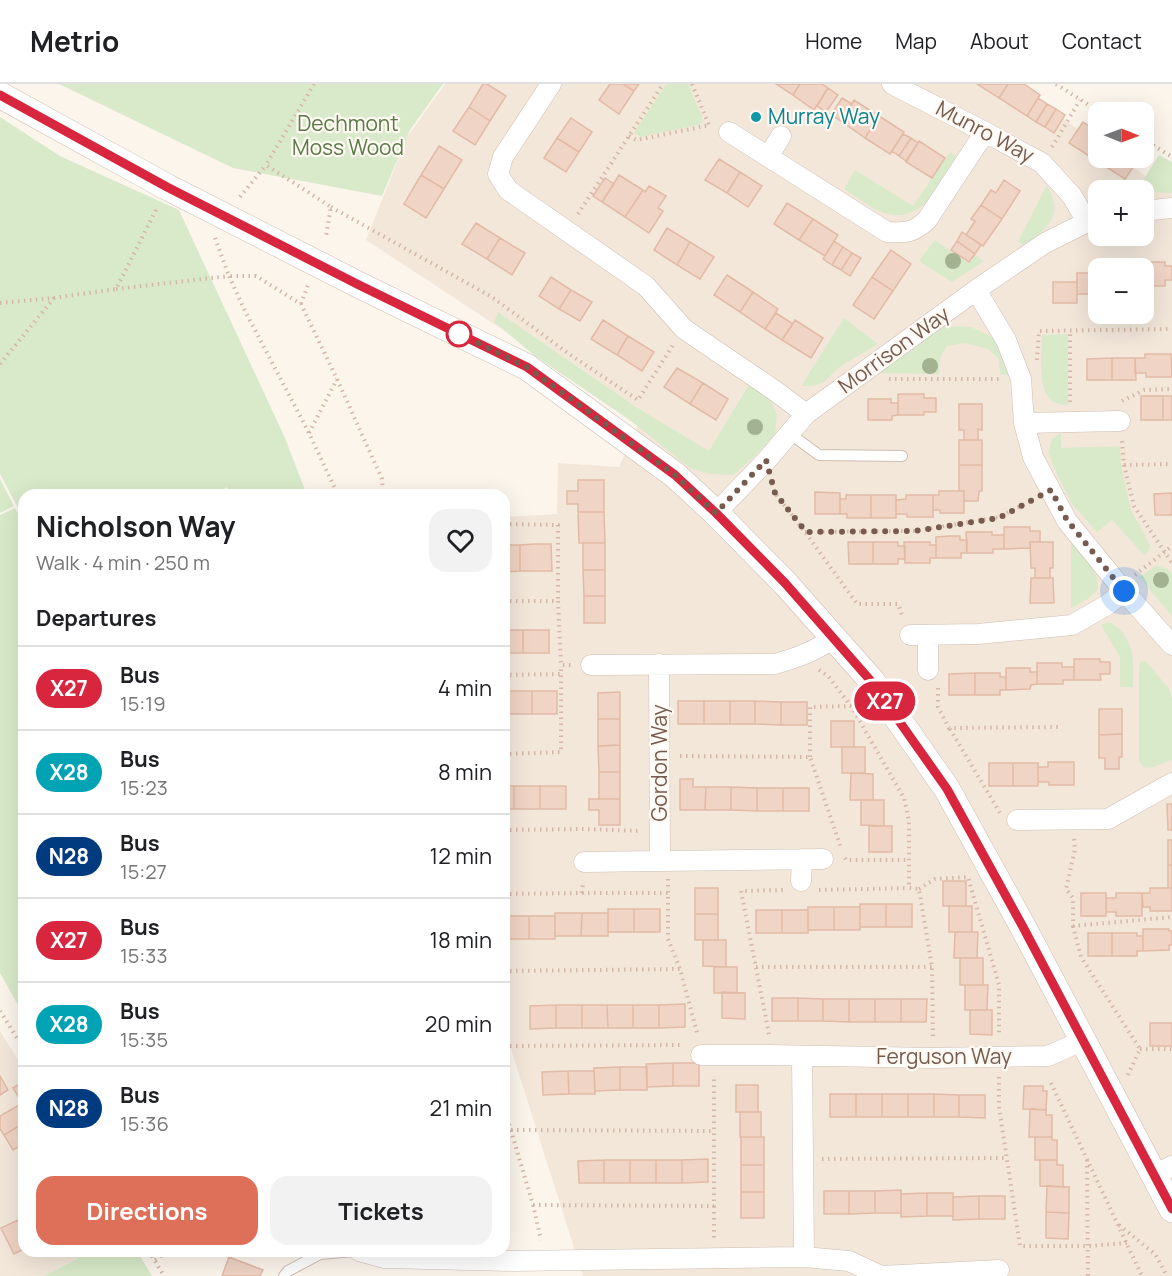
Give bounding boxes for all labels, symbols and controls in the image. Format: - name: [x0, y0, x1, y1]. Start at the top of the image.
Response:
- text: Metrio: [30, 22, 119, 60]
- text: Home: [805, 27, 862, 55]
- text: Map: [895, 27, 937, 55]
- text: About: [970, 27, 1029, 55]
- text: Contact: [1062, 27, 1142, 55]
- street label: Munro Way: [931, 94, 1039, 169]
- place label: Murray Way: [768, 102, 880, 130]
- north arrow: [1088, 102, 1154, 168]
- map controls: [1088, 102, 1154, 324]
- park label: Dechmont Moss Wood: [292, 109, 404, 161]
- marker: Murray Way: [749, 110, 763, 124]
- button: +: [1088, 180, 1154, 246]
- button: −: [1088, 258, 1154, 324]
- street label: Morrison Way: [832, 299, 955, 399]
- unlabelled marker: [446, 321, 472, 347]
- text: Nicholson Way: [36, 507, 235, 545]
- button: heart: [429, 509, 492, 572]
- text: Walk · 4 min · 250 m: [36, 549, 210, 576]
- your location: [1109, 576, 1139, 606]
- text: Departures: [36, 603, 156, 633]
- text: Bus: [120, 660, 160, 690]
- text: 4 min: [438, 673, 492, 703]
- text: X27: [50, 674, 88, 702]
- line badge: X27: [850, 682, 920, 720]
- text: X27: [866, 687, 904, 715]
- text: 15:19: [120, 690, 166, 717]
- street label: Gordon Way: [645, 705, 673, 821]
- text: Bus: [120, 744, 160, 774]
- text: 8 min: [438, 757, 492, 787]
- text: X28: [49, 758, 89, 786]
- text: 15:23: [120, 774, 168, 801]
- text: Bus: [120, 828, 160, 858]
- text: 12 min: [430, 841, 492, 871]
- text: N28: [49, 842, 89, 870]
- text: 15:27: [120, 858, 167, 885]
- text: Bus: [120, 912, 160, 942]
- text: 18 min: [429, 925, 492, 955]
- text: X27: [50, 926, 88, 954]
- text: 15:33: [120, 942, 167, 969]
- text: Bus: [120, 996, 160, 1026]
- text: 20 min: [425, 1009, 492, 1039]
- text: X28: [49, 1010, 89, 1038]
- text: 15:35: [120, 1026, 168, 1053]
- street label: Ferguson Way: [876, 1042, 1012, 1070]
- text: Bus: [120, 1080, 160, 1110]
- text: 21 min: [430, 1093, 492, 1123]
- text: N28: [49, 1094, 89, 1122]
- text: 15:36: [120, 1110, 169, 1137]
- button: Directions: [36, 1176, 258, 1245]
- button: Tickets: [270, 1176, 492, 1245]

